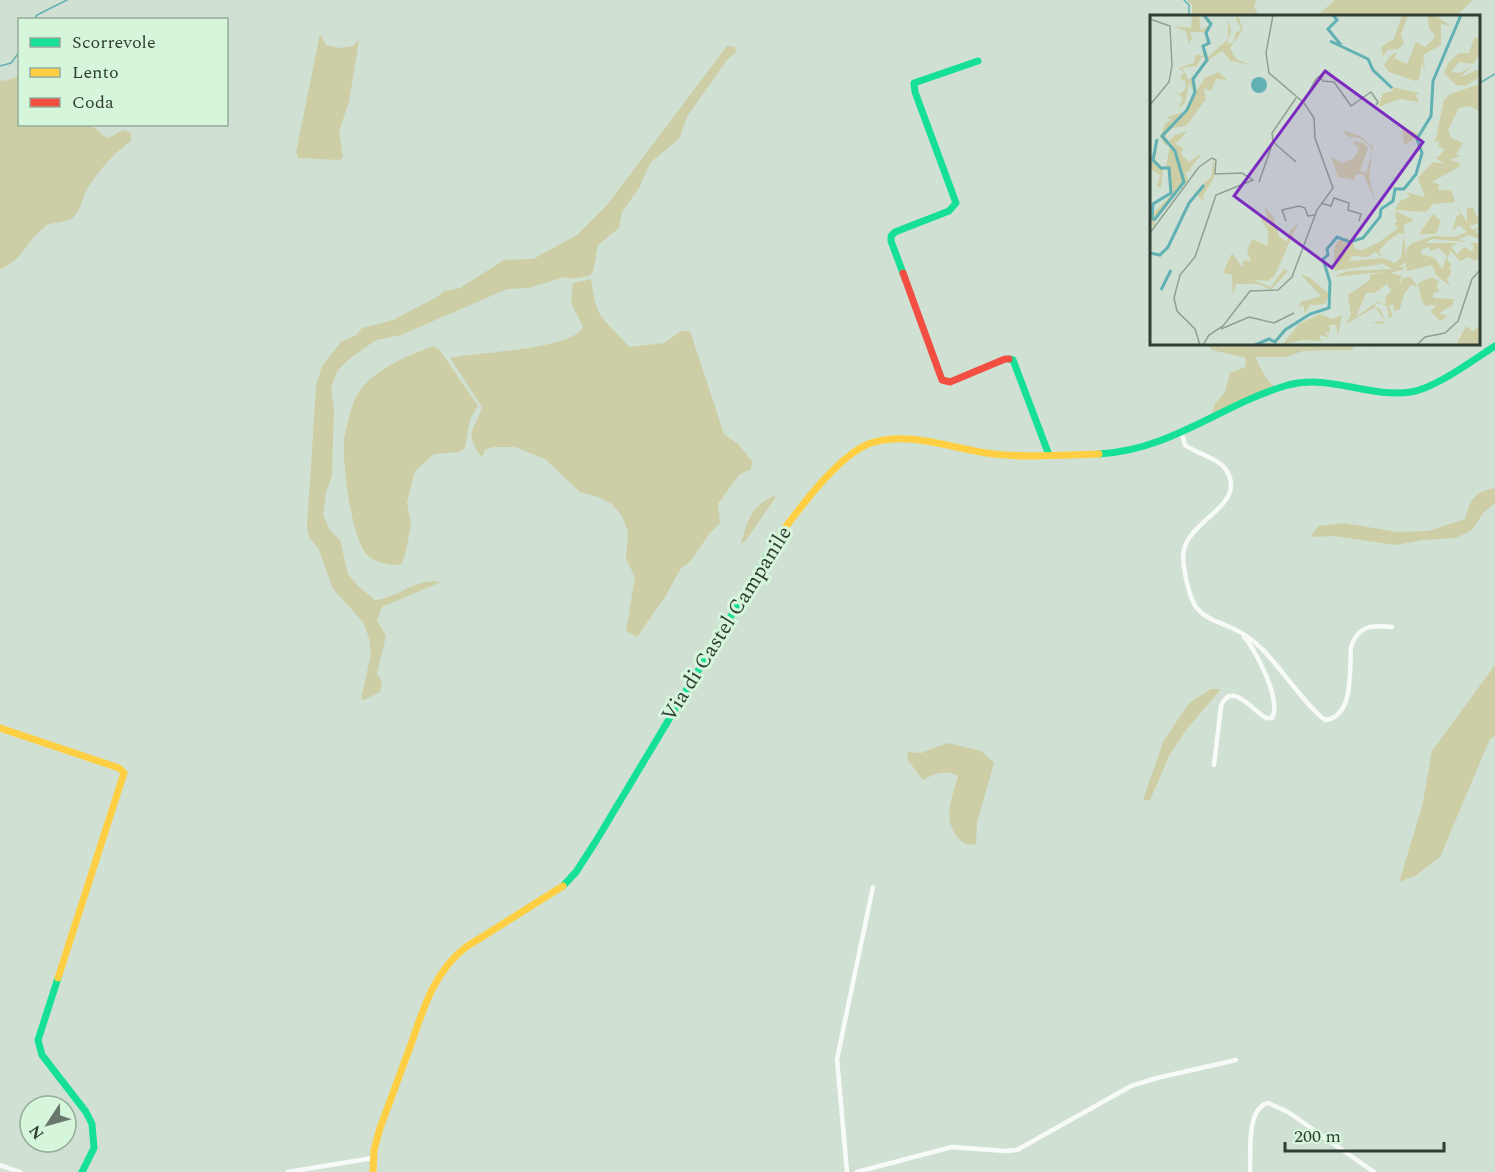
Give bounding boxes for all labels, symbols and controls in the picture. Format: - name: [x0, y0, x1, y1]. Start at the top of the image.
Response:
- inset map: [1150, 15, 1480, 345]
- legend: [18, 18, 228, 126]
- text: Scorrevole: [72, 29, 156, 56]
- text: Lento: [72, 59, 119, 86]
- text: Coda: [72, 89, 114, 116]
- street label: Via di Castel Campanile: [654, 520, 800, 728]
- north arrow: [18, 1094, 78, 1154]
- scale bar: [1285, 1115, 1444, 1153]
- text: N: [23, 1120, 50, 1145]
- text: 200 m: [1294, 1123, 1341, 1150]

